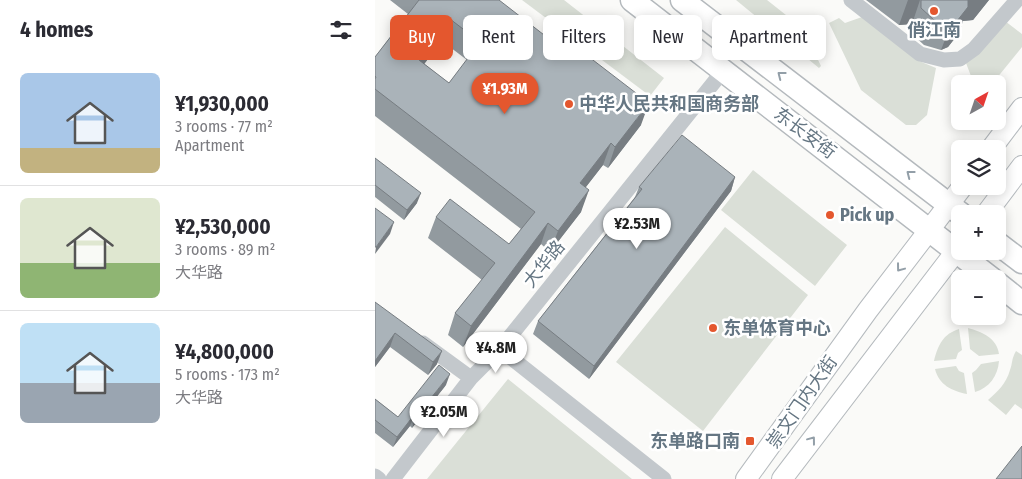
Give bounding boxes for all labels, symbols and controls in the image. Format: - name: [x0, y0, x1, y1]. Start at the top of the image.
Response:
- marker: 俏江南: [928, 5, 940, 17]
- chip: Buy: [390, 15, 453, 60]
- chip: Rent: [463, 15, 533, 60]
- chip: Filters: [543, 15, 624, 60]
- chip: New: [634, 15, 702, 60]
- chip: Apartment: [712, 15, 826, 60]
- icon: filters: [327, 16, 355, 44]
- text: 4 homes: [20, 17, 93, 43]
- place label: 俏江南: [907, 19, 961, 41]
- pin: ¥1.93M: [464, 72, 546, 115]
- one-way arrow: [778, 73, 787, 81]
- north arrow: [951, 75, 1006, 130]
- map controls: [951, 75, 1006, 325]
- text: ¥1.93M: [483, 79, 527, 98]
- text: ¥1,930,000: [175, 91, 269, 117]
- icon: home: [60, 93, 120, 153]
- place label: 中华人民共和国商务部: [579, 93, 759, 115]
- marker: 中华人民共和国商务部: [563, 98, 575, 110]
- street label: 东长安街: [770, 103, 840, 163]
- text: 3 rooms · 77 m²: [175, 117, 273, 136]
- text: Apartment: [175, 136, 244, 155]
- button: layers: [951, 140, 1006, 195]
- one-way arrow: [907, 172, 916, 180]
- place label: Pick up: [840, 204, 895, 226]
- button: +: [951, 205, 1006, 260]
- pin: ¥2.53M: [596, 208, 678, 250]
- marker: Pick up: [824, 209, 836, 221]
- text: ¥2,530,000: [175, 214, 271, 240]
- text: ¥2.53M: [614, 214, 660, 233]
- icon: home: [60, 218, 120, 278]
- street label: 大华路: [518, 236, 570, 292]
- text: 3 rooms · 89 m²: [175, 240, 275, 259]
- one-way arrow: [897, 262, 906, 272]
- text: 大华路: [175, 263, 223, 282]
- button: −: [951, 270, 1006, 325]
- place label: 东单体育中心: [723, 317, 831, 339]
- marker: 东单体育中心: [707, 322, 719, 334]
- pin: ¥4.8M: [461, 332, 531, 374]
- text: ¥4.8M: [476, 338, 516, 357]
- text: ¥4,800,000: [175, 339, 274, 365]
- icon: home: [60, 343, 120, 403]
- street label: 崇文门内大街: [762, 351, 842, 453]
- text: 5 rooms · 173 m²: [175, 365, 280, 384]
- text: 大华路: [175, 388, 223, 407]
- pin: ¥2.05M: [403, 396, 485, 438]
- text: ¥2.05M: [421, 402, 468, 421]
- place label: 东单路口南: [650, 430, 740, 452]
- marker: 东单路口南: [744, 435, 756, 447]
- one-way arrow: [806, 437, 814, 446]

